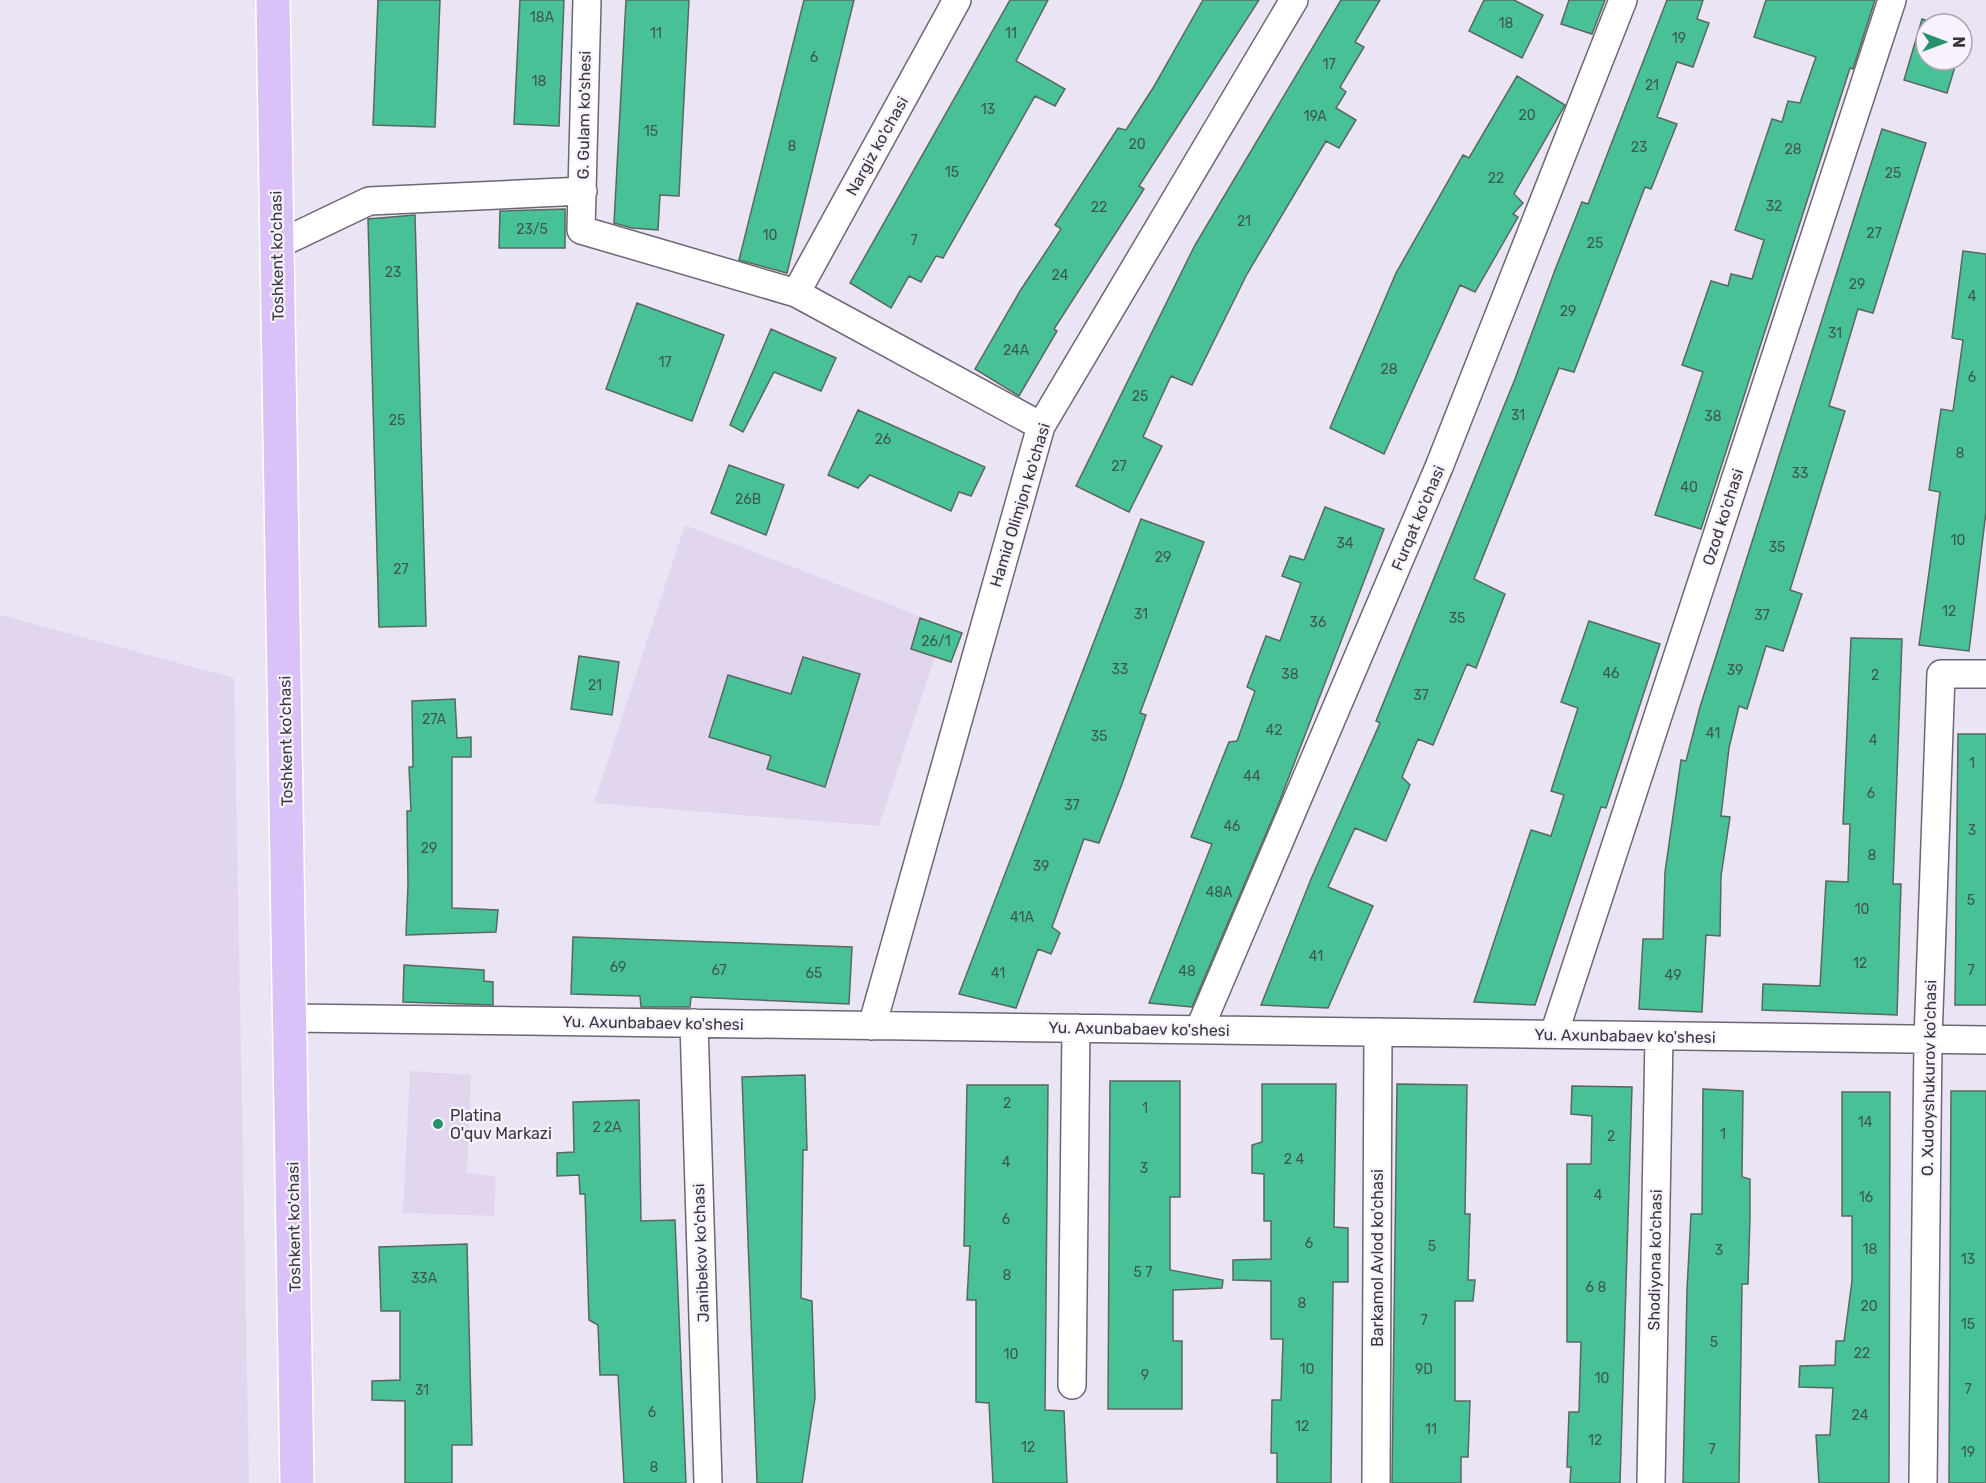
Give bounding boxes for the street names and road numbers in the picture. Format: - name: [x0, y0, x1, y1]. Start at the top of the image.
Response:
- street label: G. Gulam ko'shesi: [573, 51, 595, 179]
- street label: Nargiz ko'chasi: [842, 93, 912, 199]
- street label: Toshkent ko'chasi: [266, 191, 288, 321]
- street label: Hamid Olimjon ko'chasi: [986, 421, 1054, 589]
- street label: Furqat ko'chasi: [1387, 463, 1449, 573]
- street label: Ozod ko'chasi: [1698, 466, 1748, 568]
- street label: Toshkent ko'chasi: [275, 676, 297, 806]
- street label: O. Xudoyshukurov ko'chasi: [1918, 980, 1940, 1176]
- street label: Yu. Axunbabaev ko'shesi: [562, 1012, 744, 1034]
- street label: Yu. Axunbabaev ko'shesi: [1048, 1018, 1230, 1040]
- street label: Yu. Axunbabaev ko'shesi: [1534, 1025, 1716, 1047]
- street label: Toshkent ko'chasi: [283, 1162, 305, 1292]
- street label: Barkamol Avlod ko'chasi: [1368, 1169, 1387, 1347]
- street label: Janibekov ko'chasi: [689, 1183, 713, 1323]
- street label: Shodiyona ko'chasi: [1644, 1189, 1666, 1331]

